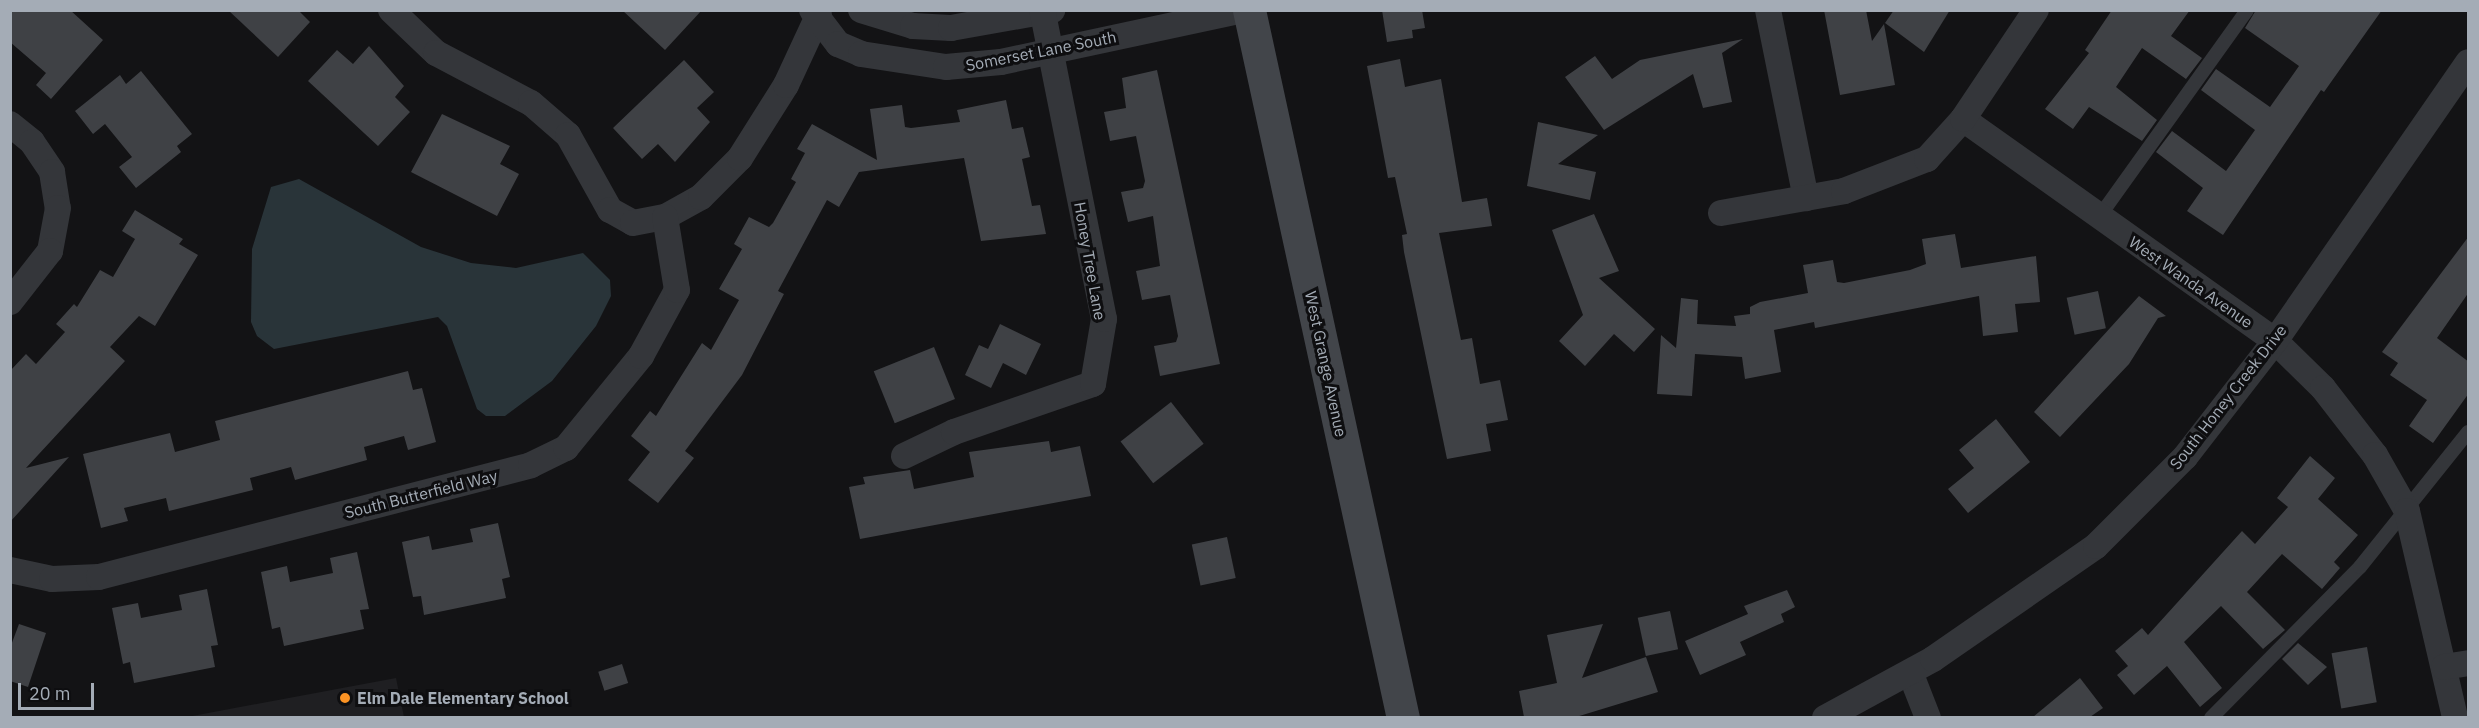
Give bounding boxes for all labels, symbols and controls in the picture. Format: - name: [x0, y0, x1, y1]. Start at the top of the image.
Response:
- street label: Somerset Lane South: [964, 27, 1118, 75]
- street label: Honey Tree Lane: [1070, 200, 1110, 322]
- street label: West Wanda Avenue: [2125, 232, 2257, 332]
- street label: West Grange Avenue: [1301, 289, 1351, 439]
- street label: South Honey Creek Drive: [2166, 321, 2290, 473]
- street label: South Butterfield Way: [343, 466, 499, 522]
- scale bar: [21, 671, 98, 709]
- text: 20 m: [29, 682, 71, 705]
- place label: Elm Dale Elementary School: [357, 688, 569, 708]
- marker: Elm Dale Elementary School: [338, 691, 352, 705]

